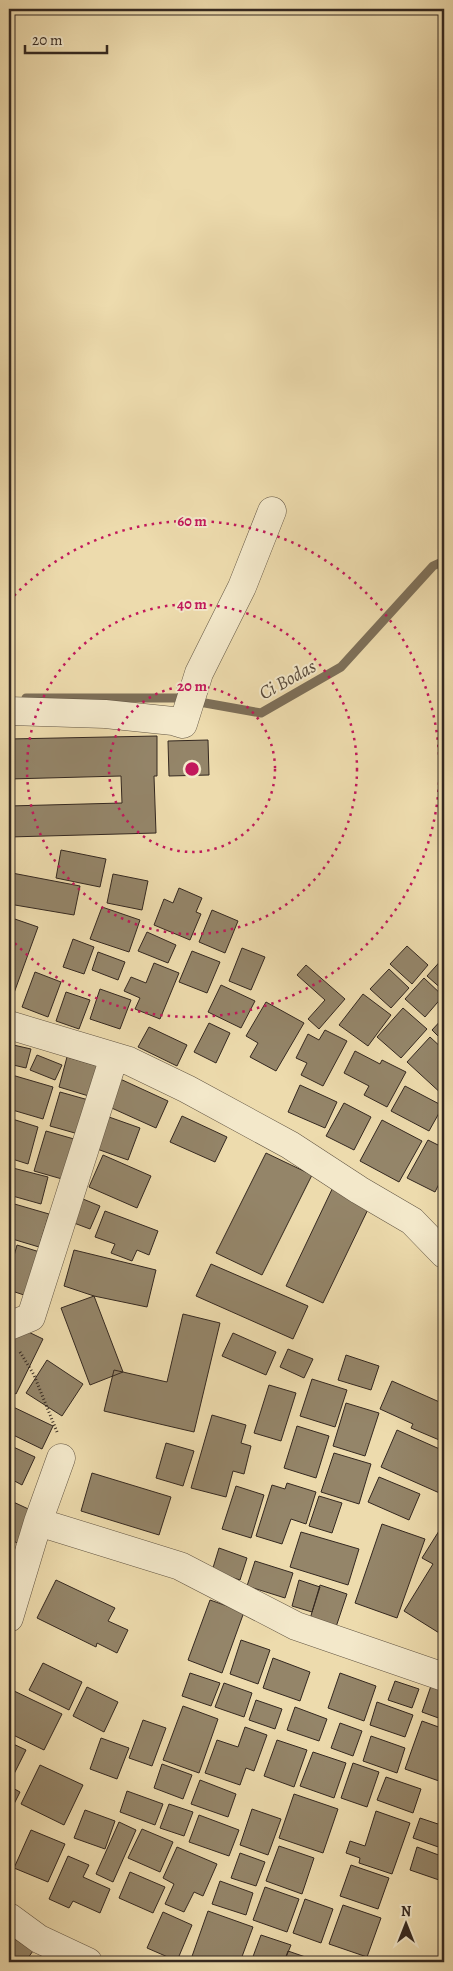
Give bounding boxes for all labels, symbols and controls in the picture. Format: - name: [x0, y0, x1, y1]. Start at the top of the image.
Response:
- scale bar: [25, 22, 108, 54]
- text: 20 m: [32, 30, 63, 50]
- text: 60 m: [177, 511, 207, 531]
- text: 40 m: [177, 594, 207, 614]
- water label: Ci Bodas: [254, 653, 321, 706]
- text: 20 m: [177, 676, 207, 696]
- centre of rings: [183, 760, 201, 778]
- north arrow: [380, 1898, 430, 1948]
- text: N: [401, 1902, 411, 1921]

